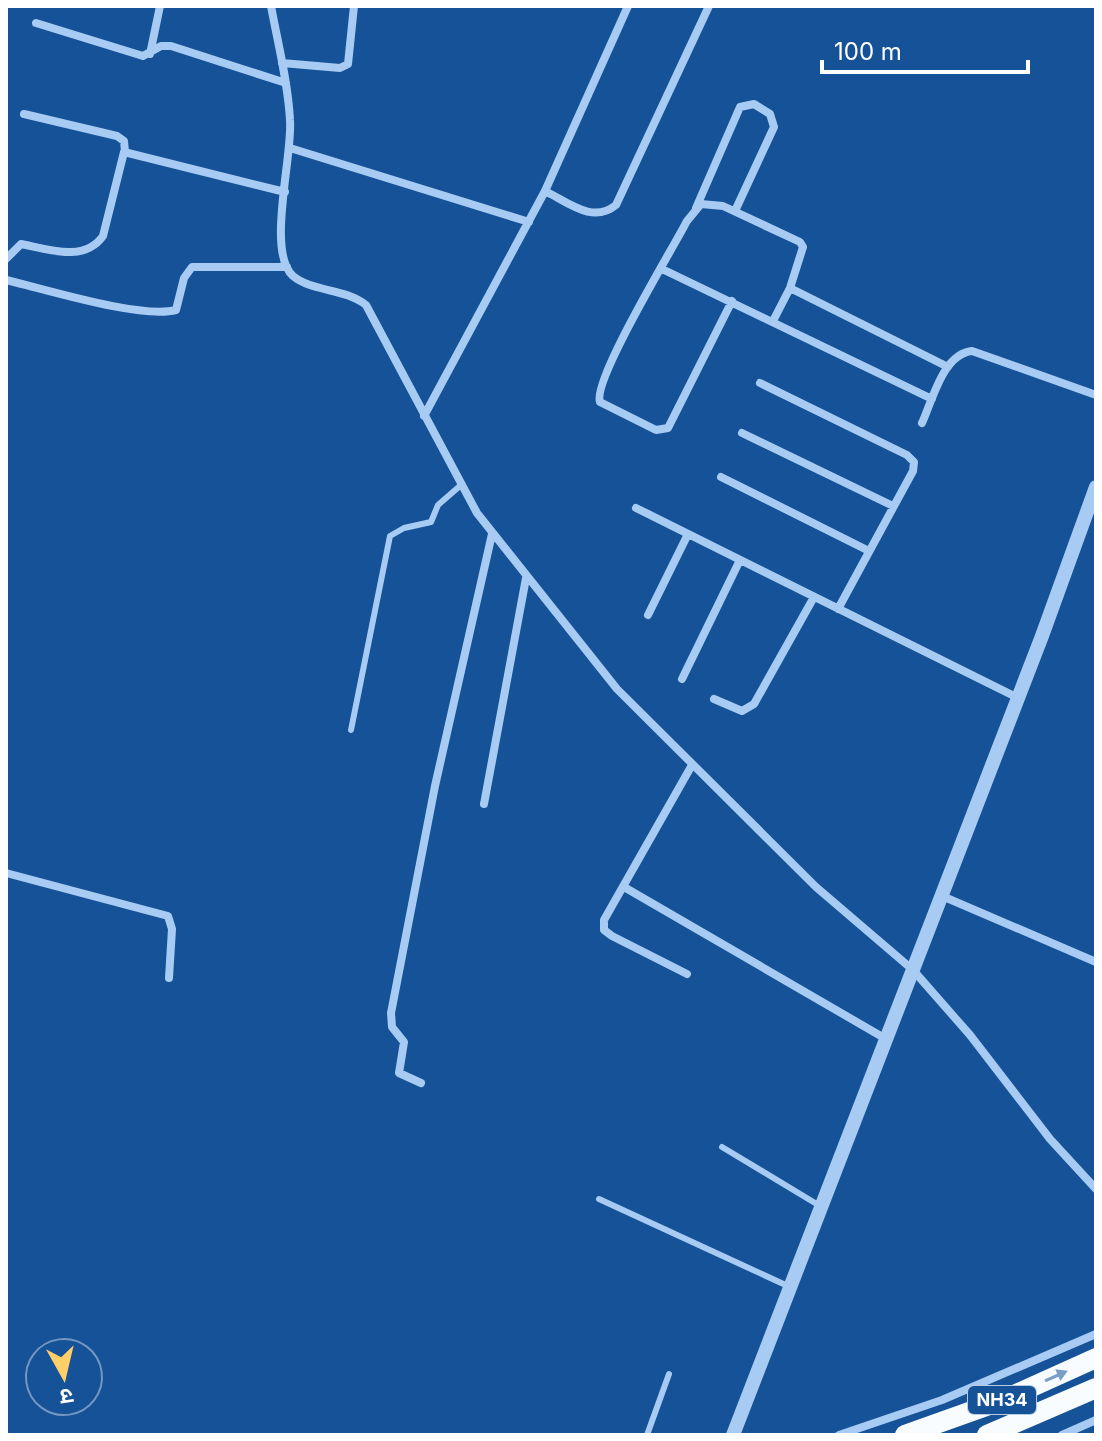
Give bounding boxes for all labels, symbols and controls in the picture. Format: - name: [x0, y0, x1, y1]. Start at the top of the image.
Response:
- scale bar: [822, 24, 1028, 74]
- text: 100 m: [834, 37, 902, 66]
- north arrow: [24, 1337, 104, 1417]
- one-way arrow: [1044, 1370, 1067, 1383]
- text: उ: [57, 1383, 75, 1411]
- road number: NH34: [968, 1386, 1036, 1414]

